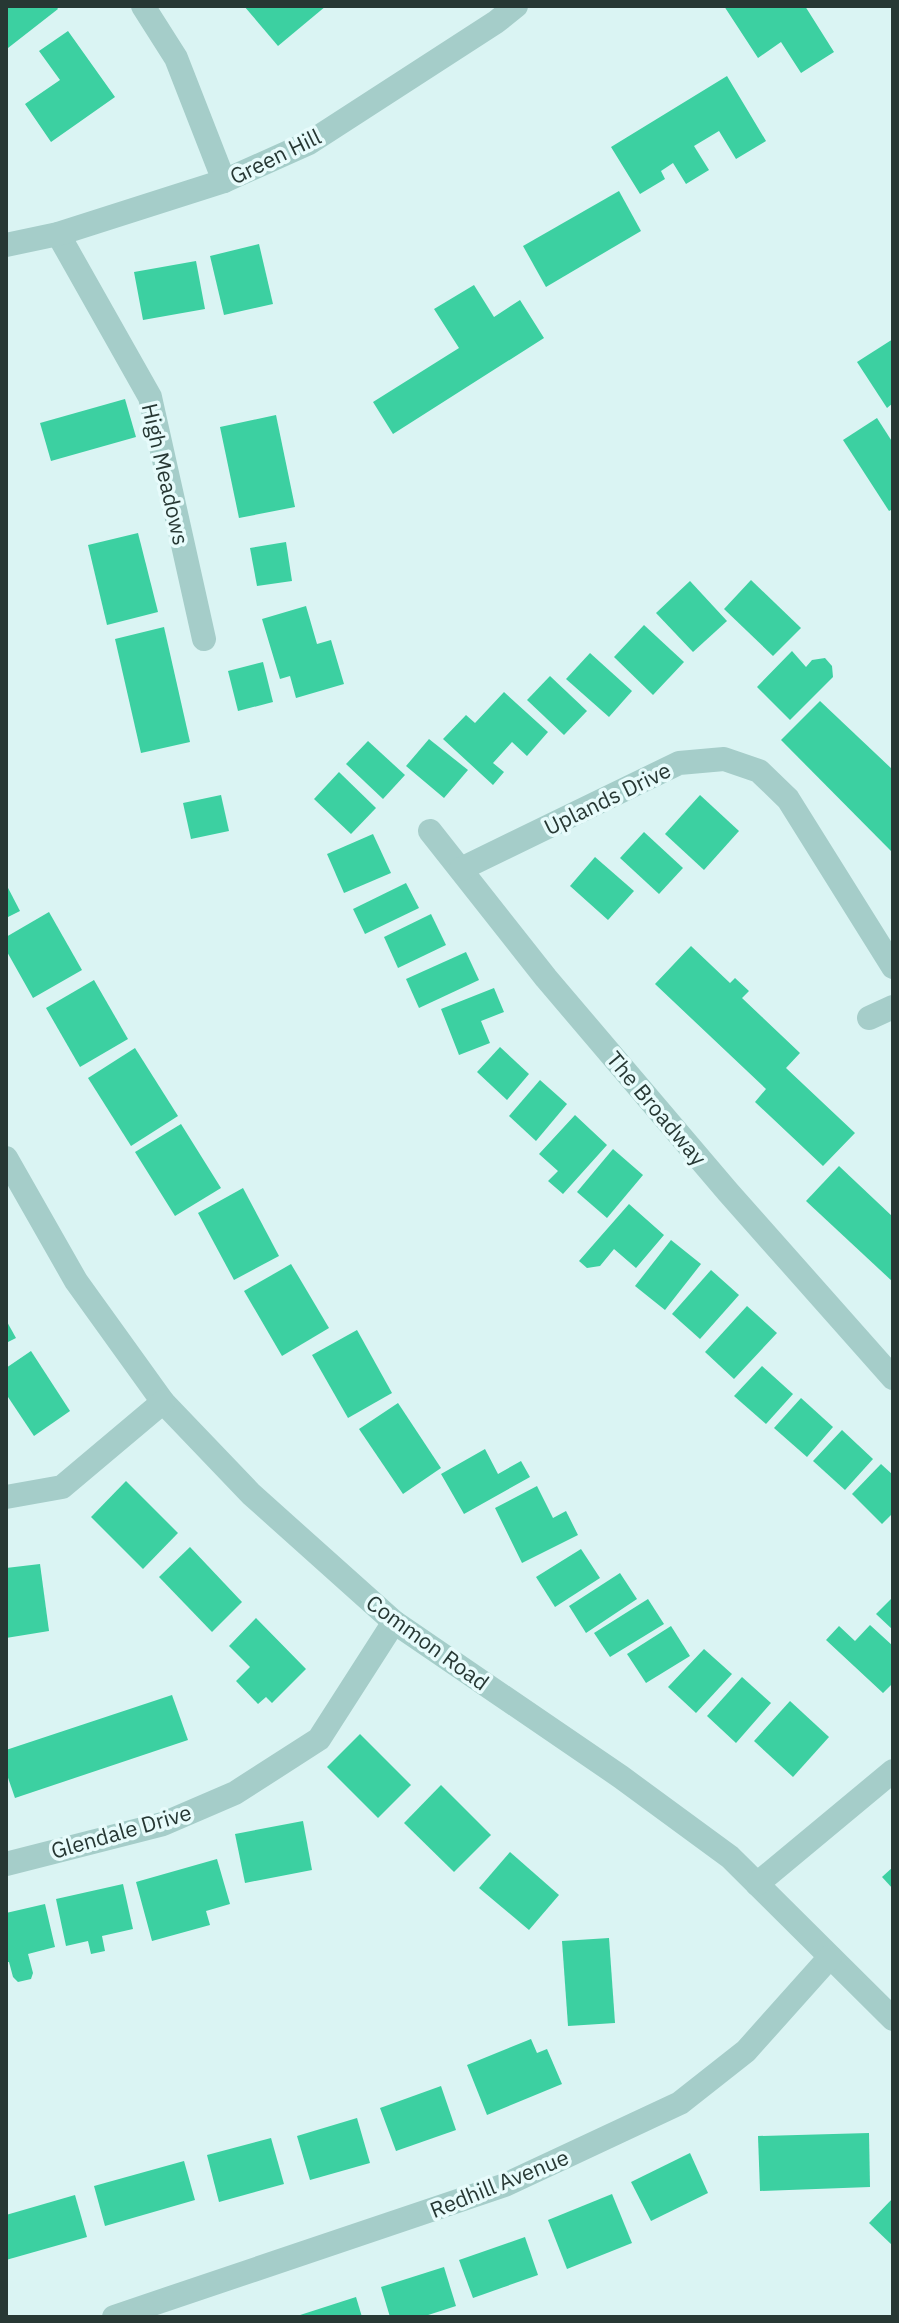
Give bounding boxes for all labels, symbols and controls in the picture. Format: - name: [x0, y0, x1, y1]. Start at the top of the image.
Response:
- street label: Green Hill: [225, 121, 325, 191]
- street label: High Meadows: [136, 400, 196, 548]
- street label: Uplands Drive: [539, 755, 675, 841]
- street label: The Broadway: [601, 1045, 713, 1171]
- street label: Common Road: [361, 1588, 495, 1696]
- street label: Glendale Drive: [47, 1797, 195, 1865]
- street label: Redhill Avenue: [425, 2142, 573, 2224]

